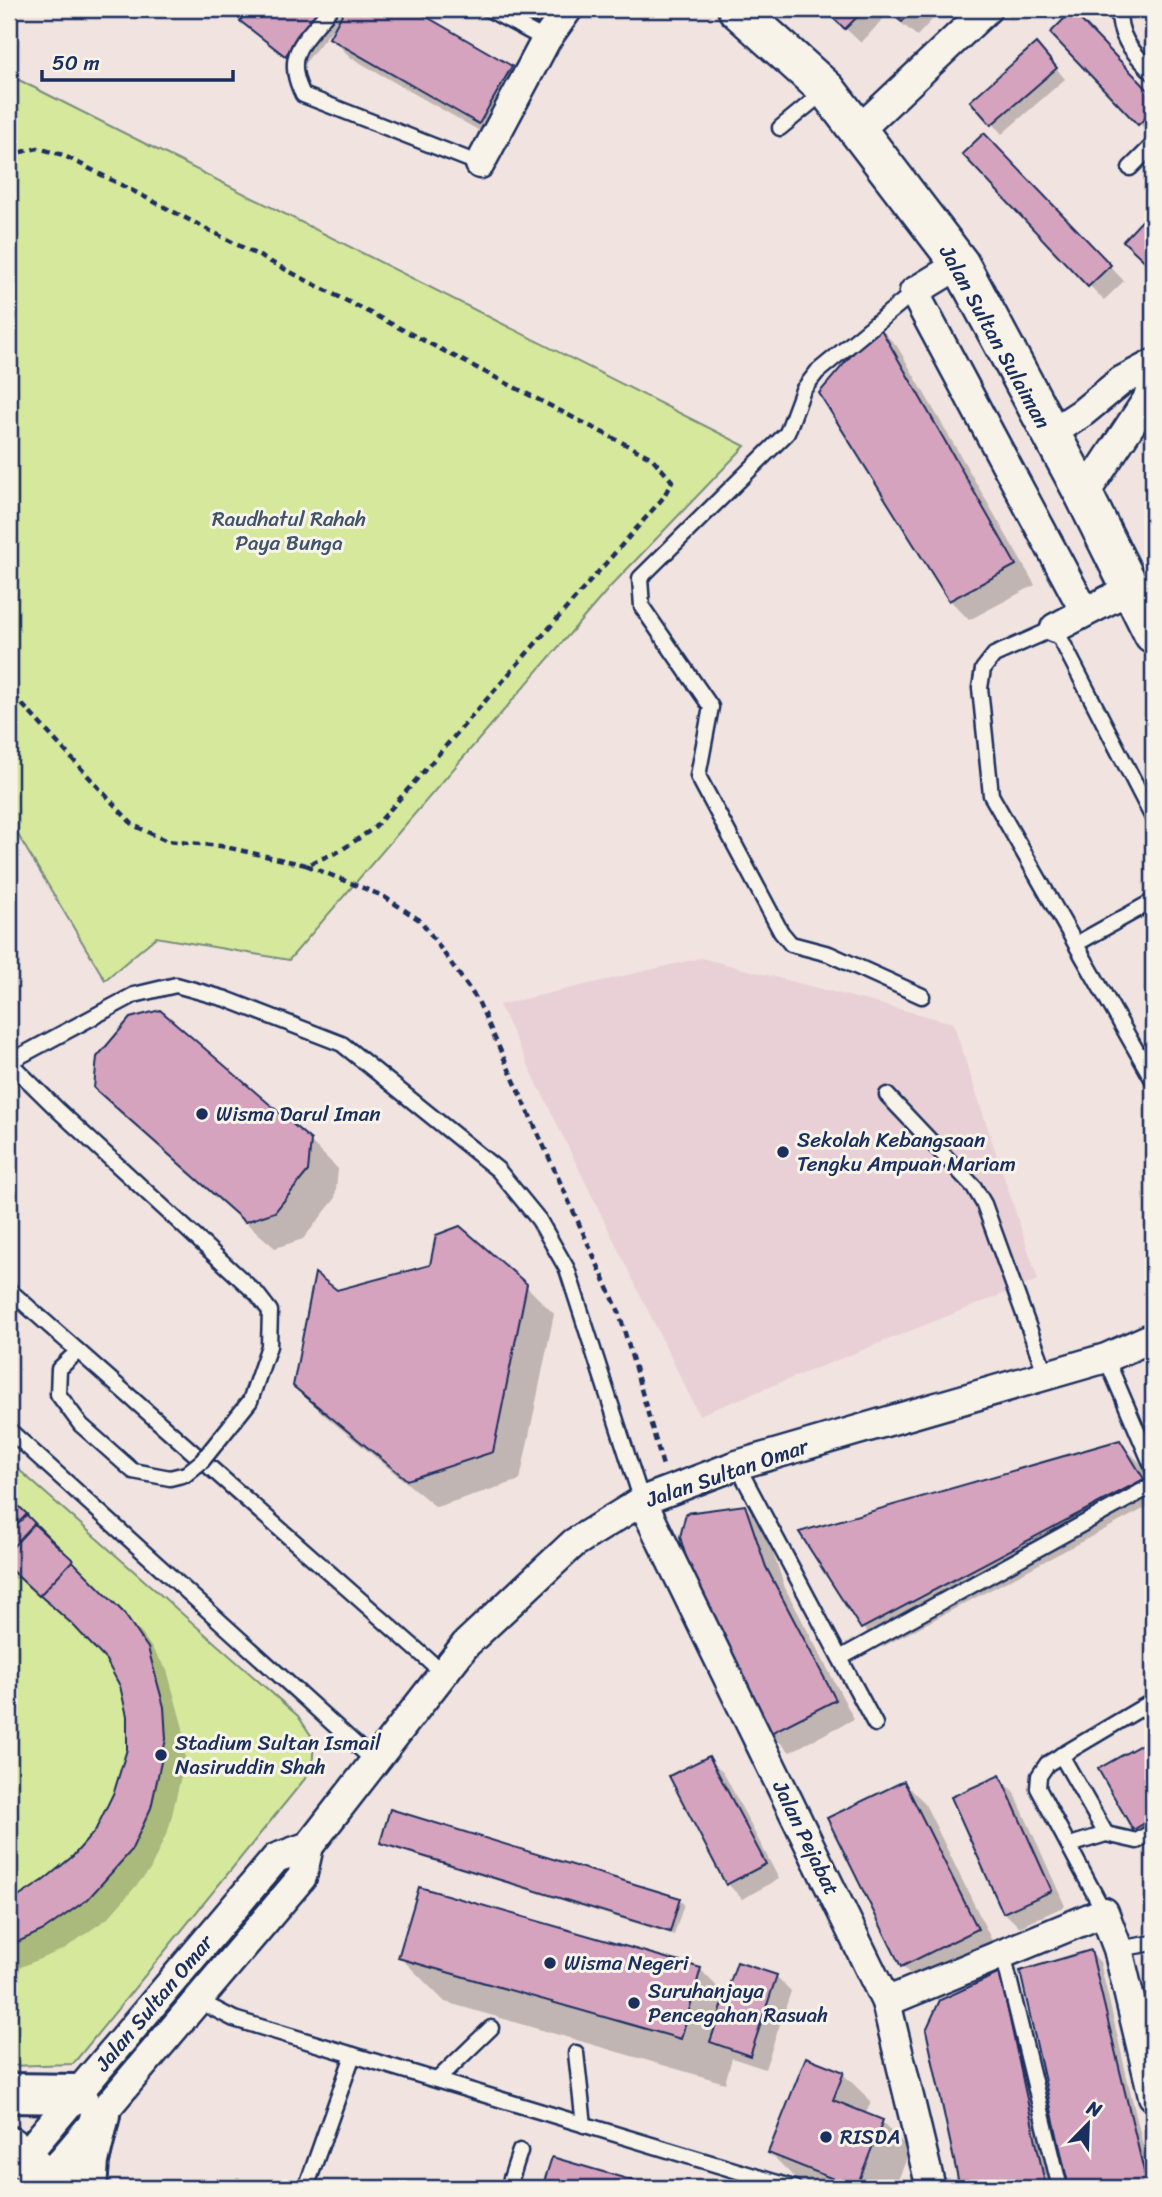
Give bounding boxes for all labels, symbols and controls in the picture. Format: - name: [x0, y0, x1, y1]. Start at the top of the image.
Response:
- scale bar: [42, 38, 233, 82]
- text: 50 m: [52, 44, 100, 82]
- street label: Jalan Sultan Sulaiman: [928, 237, 1061, 436]
- park label: Raudhatul Rahah Paya Bunga: [212, 500, 366, 562]
- place label: Wisma Darul Iman: [216, 1095, 381, 1133]
- marker: Wisma Darul Iman: [194, 1106, 210, 1122]
- place label: Sekolah Kebangsaan Tengku Ampuan Mariam: [797, 1121, 1016, 1183]
- marker: Sekolah Kebangsaan Tengku Ampuan Mariam: [775, 1144, 791, 1160]
- street label: Jalan Sultan Omar: [640, 1427, 815, 1519]
- place label: Stadium Sultan Ismail Nasiruddin Shah: [175, 1724, 382, 1786]
- marker: Stadium Sultan Ismail Nasiruddin Shah: [153, 1747, 169, 1763]
- street label: Jalan Pejabat: [761, 1773, 850, 1902]
- street label: Jalan Sultan Omar: [84, 1925, 224, 2081]
- place label: Wisma Negeri: [564, 1944, 690, 1982]
- marker: Wisma Negeri: [542, 1955, 558, 1971]
- place label: Suruhanjaya Pencegahan Rasuah: [648, 1972, 828, 2034]
- marker: Suruhanjaya Pencegahan Rasuah: [626, 1995, 642, 2011]
- north arrow: [1054, 2088, 1124, 2158]
- text: N: [1081, 2091, 1108, 2127]
- place label: RISDA: [840, 2118, 900, 2156]
- marker: RISDA: [818, 2129, 834, 2145]

